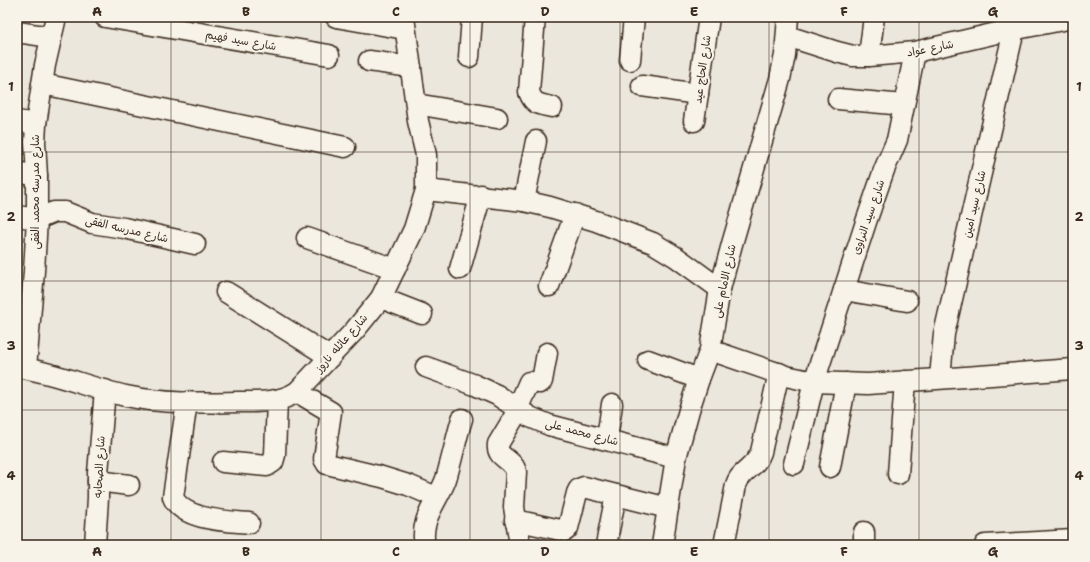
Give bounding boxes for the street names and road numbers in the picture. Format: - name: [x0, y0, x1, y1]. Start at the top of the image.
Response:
- street label: شارع سيد فهيم: [204, 27, 278, 55]
- street label: شارع الحاج عيد: [690, 34, 716, 104]
- street label: شارع عواد: [905, 37, 955, 61]
- street label: شارع مدرسه محمد الفقى: [28, 135, 44, 249]
- street label: شارع سيد امين: [959, 169, 991, 240]
- street label: شارع سيد النراوى: [849, 178, 889, 257]
- street label: شارع مدرسه الفقى: [84, 213, 170, 247]
- street label: شارع الامام على: [709, 243, 741, 320]
- street label: شارع عائله ناروز: [311, 311, 372, 377]
- street label: شارع محمد على: [543, 416, 620, 450]
- street label: شارع الصحابه: [90, 436, 110, 499]

